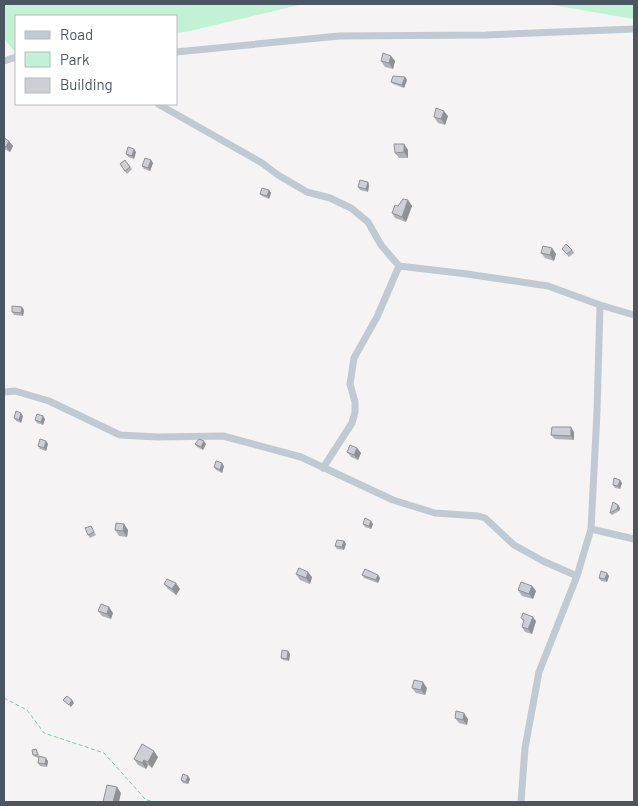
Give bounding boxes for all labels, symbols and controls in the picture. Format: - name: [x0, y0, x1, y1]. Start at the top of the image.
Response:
- legend: [15, 15, 178, 105]
- text: Road: [60, 25, 93, 43]
- text: Park: [60, 50, 90, 68]
- text: Building: [60, 75, 113, 93]

